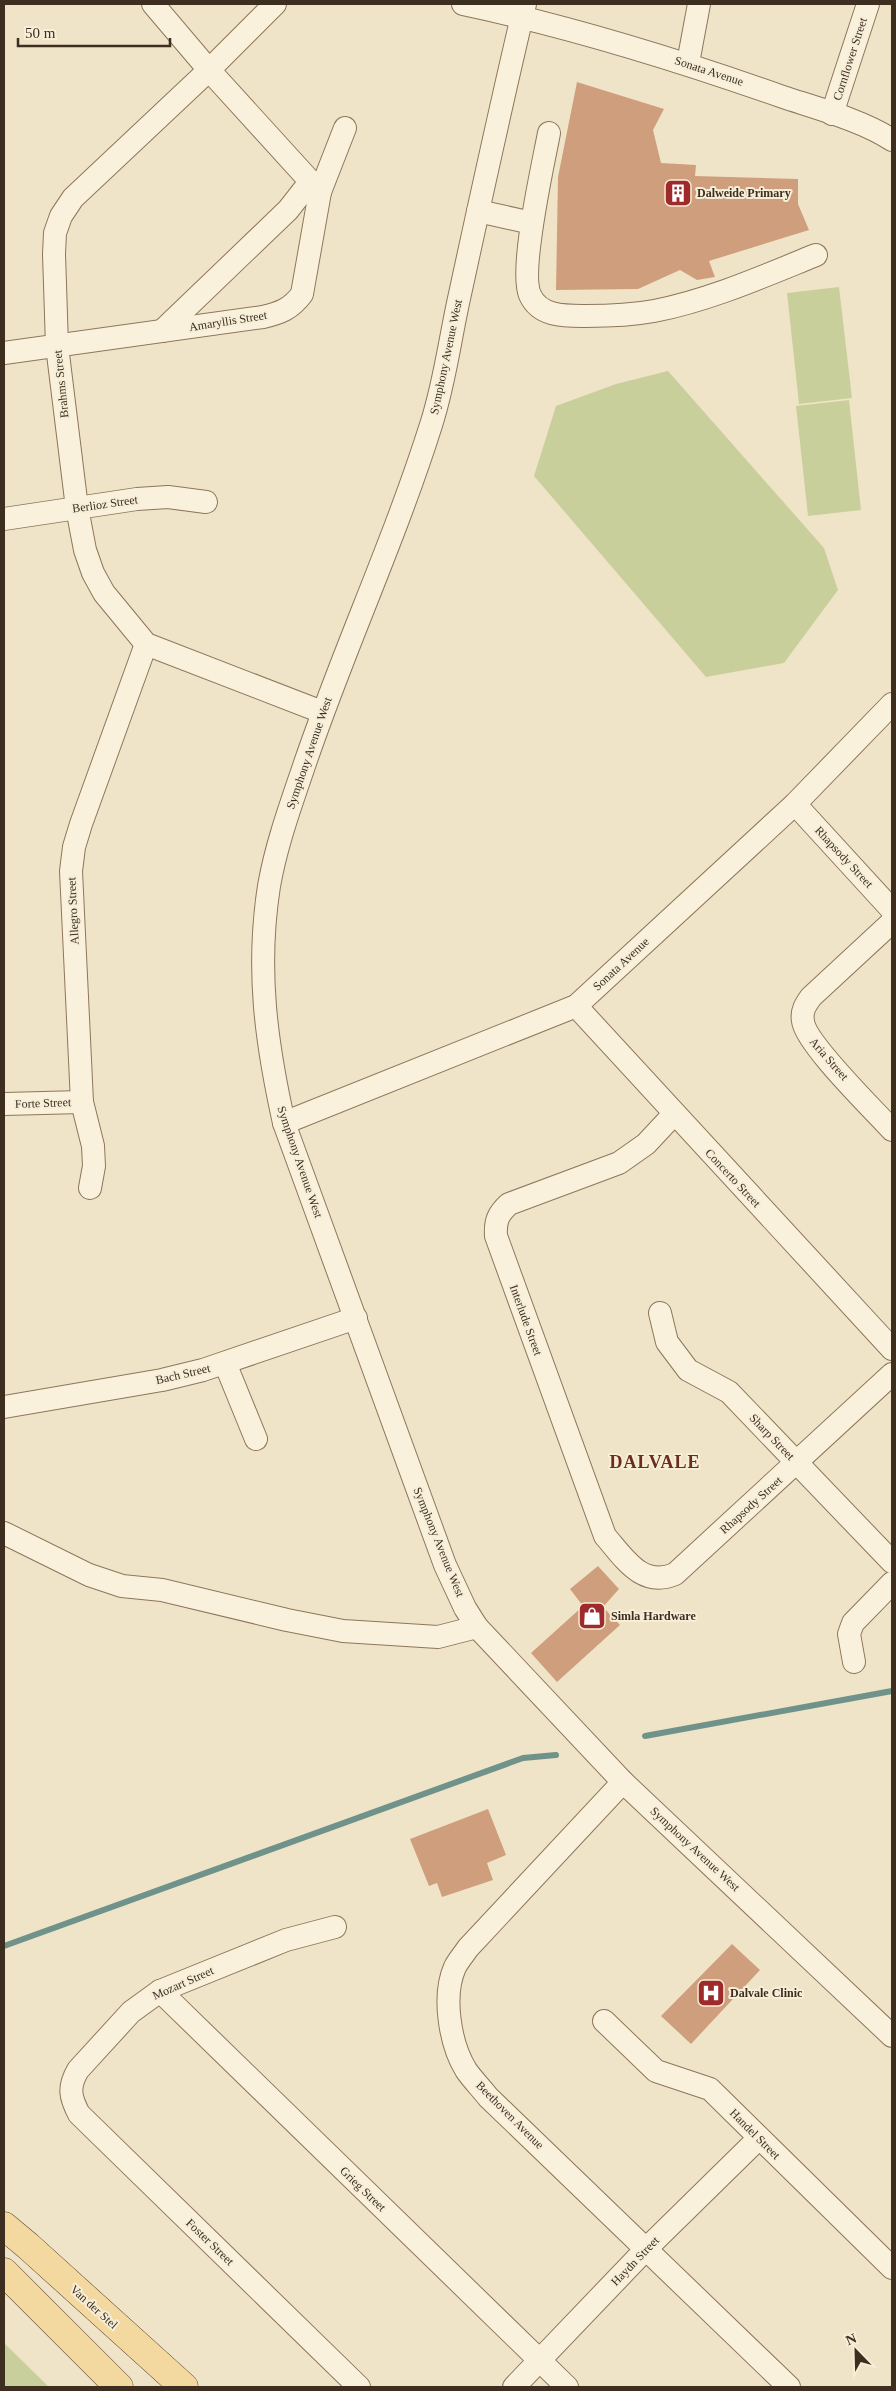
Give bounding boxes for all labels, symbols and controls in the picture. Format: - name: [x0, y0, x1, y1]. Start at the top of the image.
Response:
- scale bar: [18, 15, 170, 47]
- street label: Cornflower Street: [830, 15, 870, 102]
- text: 50 m: [25, 25, 56, 41]
- street label: Sonata Avenue: [673, 53, 745, 89]
- building icon: Dalweide Primary: [663, 178, 693, 208]
- place label: Dalweide Primary: [697, 186, 791, 200]
- street label: Symphony Avenue West: [427, 298, 465, 416]
- street label: Amaryllis Street: [188, 308, 269, 334]
- street label: Brahms Street: [50, 349, 72, 419]
- street label: Berlioz Street: [71, 492, 139, 516]
- street label: Symphony Avenue West: [283, 695, 335, 811]
- street label: Rhapsody Street: [812, 823, 877, 891]
- street label: Allegro Street: [64, 876, 82, 945]
- street label: Sonata Avenue: [590, 935, 652, 993]
- street label: Aria Street: [807, 1035, 852, 1084]
- street label: Forte Street: [15, 1095, 72, 1111]
- street label: Symphony Avenue West: [274, 1104, 326, 1220]
- street label: Concerto Street: [702, 1146, 764, 1211]
- street label: Interlude Street: [507, 1283, 546, 1358]
- street label: Bach Street: [154, 1361, 212, 1387]
- street label: Sharp Street: [746, 1411, 798, 1464]
- district label: DALVALE: [609, 1452, 701, 1472]
- street label: Rhapsody Street: [717, 1473, 786, 1537]
- street label: Symphony Avenue West: [411, 1485, 468, 1600]
- shop icon: Simla Hardware: [577, 1601, 607, 1631]
- place label: Simla Hardware: [611, 1609, 696, 1623]
- street label: Symphony Avenue West: [647, 1804, 743, 1895]
- street label: Mozart Street: [150, 1963, 216, 2003]
- hospital icon: Dalvale Clinic: [696, 1978, 726, 2008]
- place label: Dalvale Clinic: [730, 1986, 803, 2000]
- street label: Beethoven Avenue: [473, 2078, 547, 2152]
- street label: Handel Street: [727, 2106, 784, 2163]
- street label: Grieg Street: [337, 2164, 389, 2215]
- street label: Foster Street: [183, 2216, 237, 2269]
- street label: Haydn Street: [608, 2233, 662, 2289]
- street label: Van der Stel: [68, 2282, 121, 2332]
- north arrow: [831, 2326, 881, 2376]
- text: N: [844, 2331, 859, 2348]

